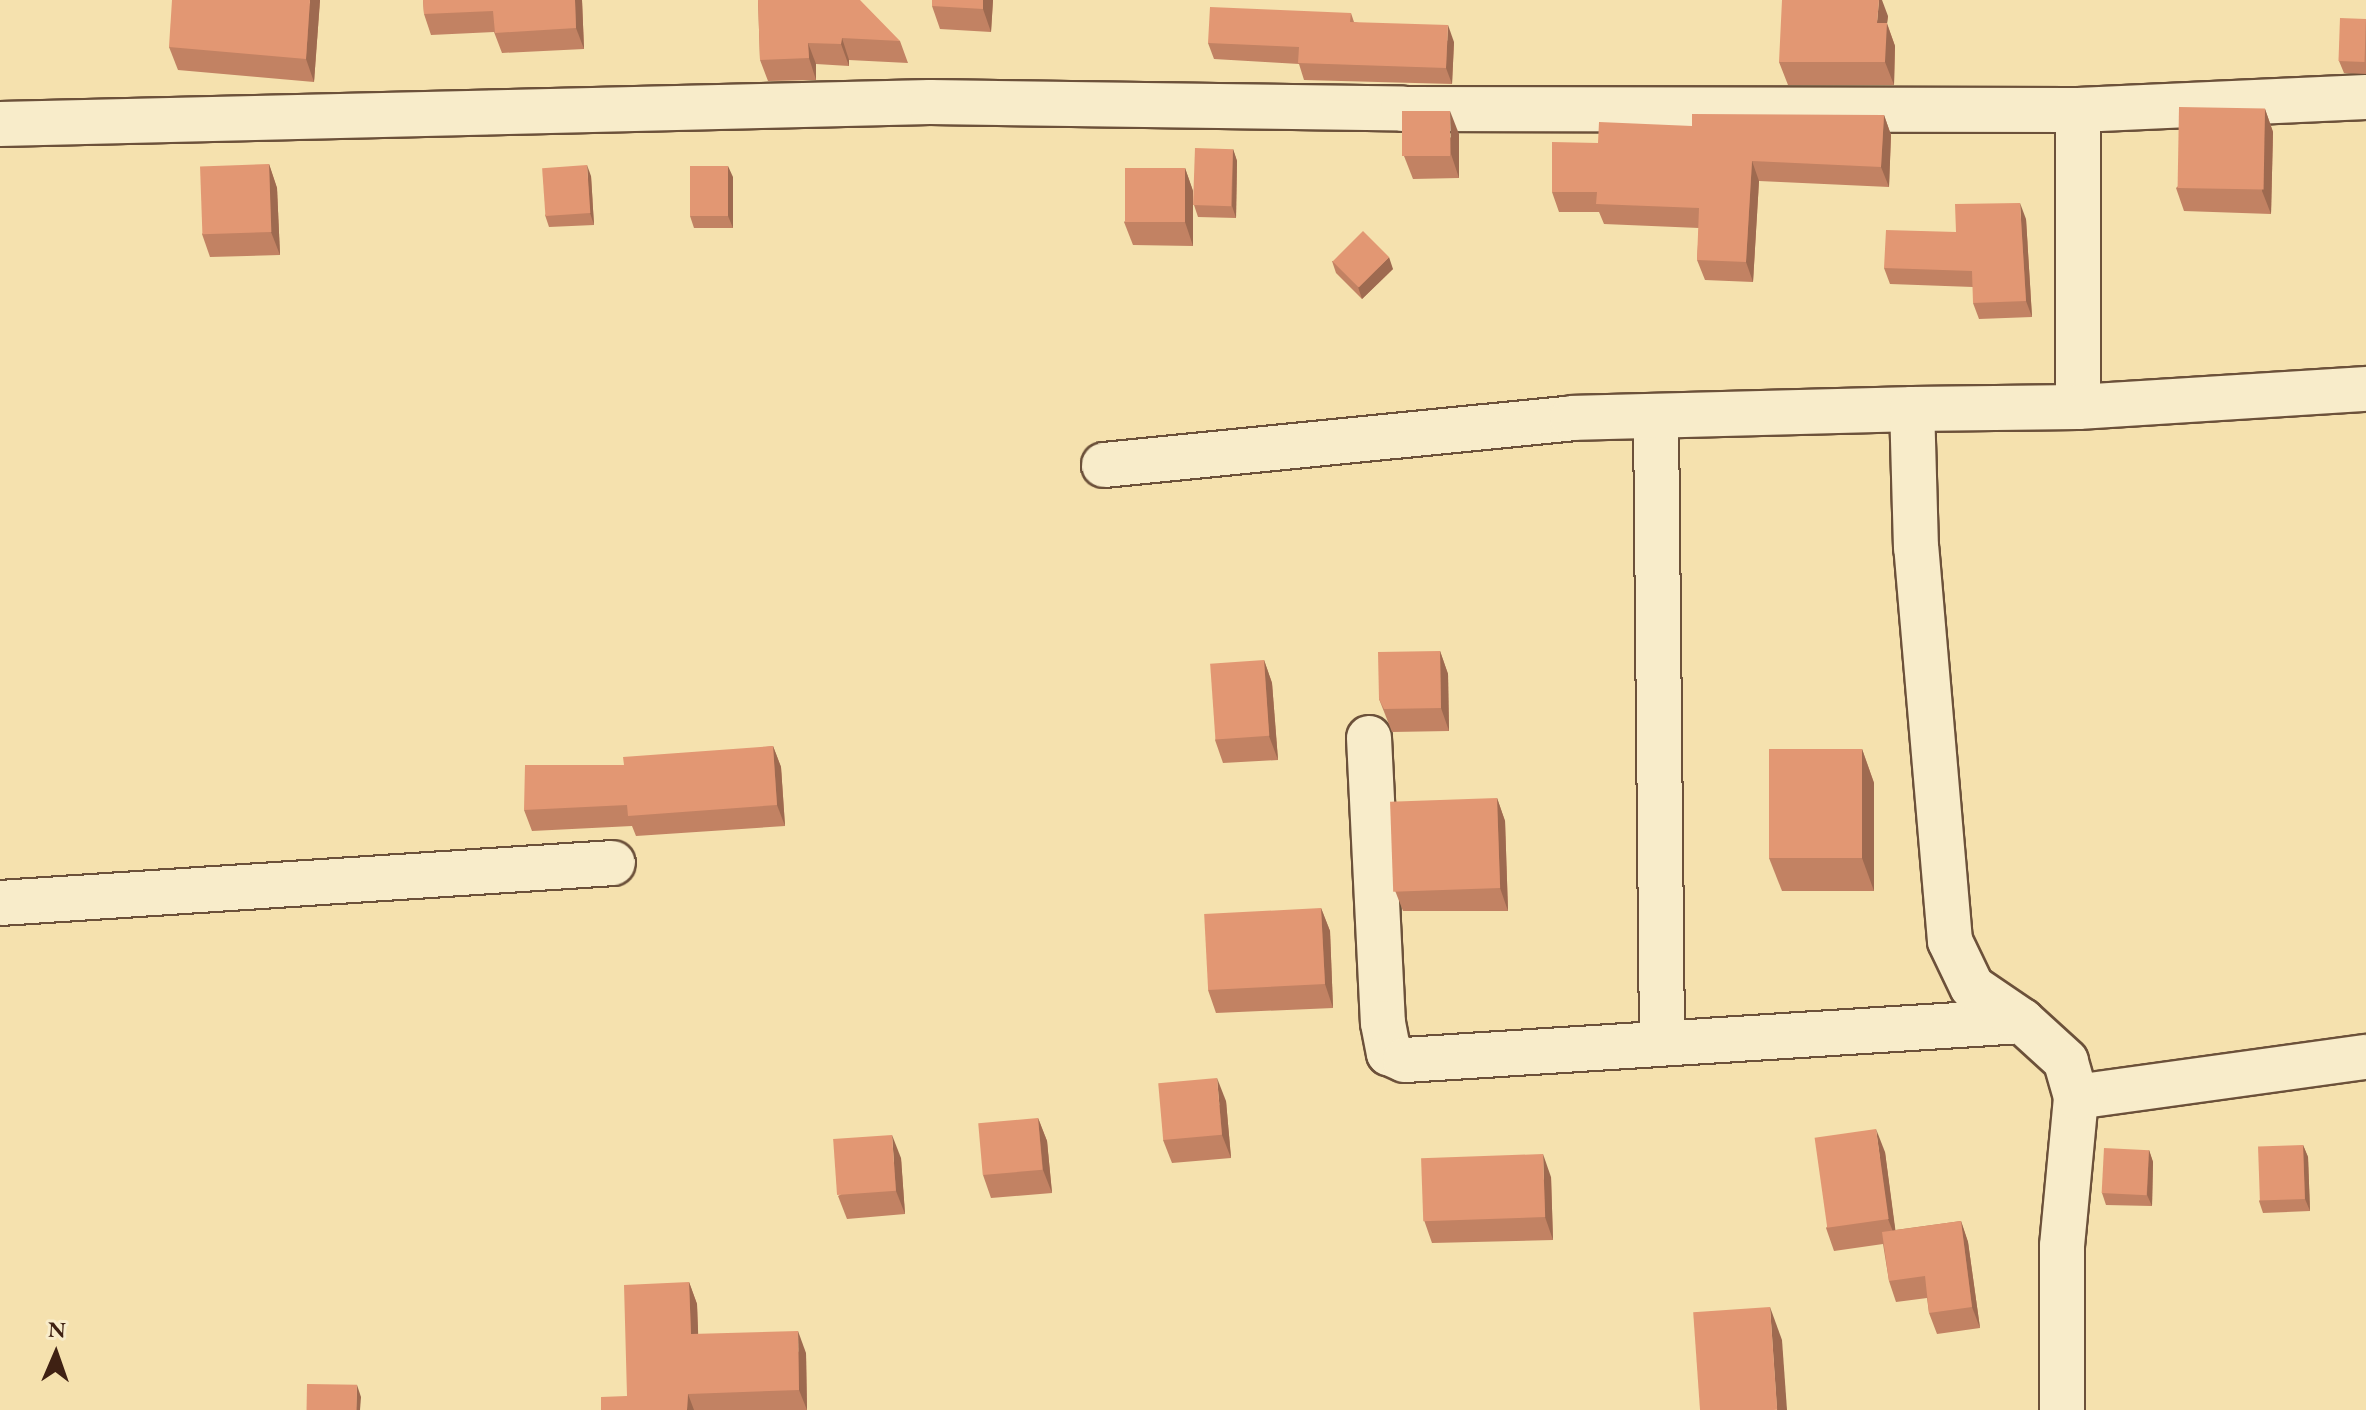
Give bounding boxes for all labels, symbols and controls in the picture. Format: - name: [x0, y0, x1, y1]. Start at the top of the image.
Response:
- north arrow: [16, 1314, 96, 1394]
- text: N: [47, 1315, 66, 1344]

